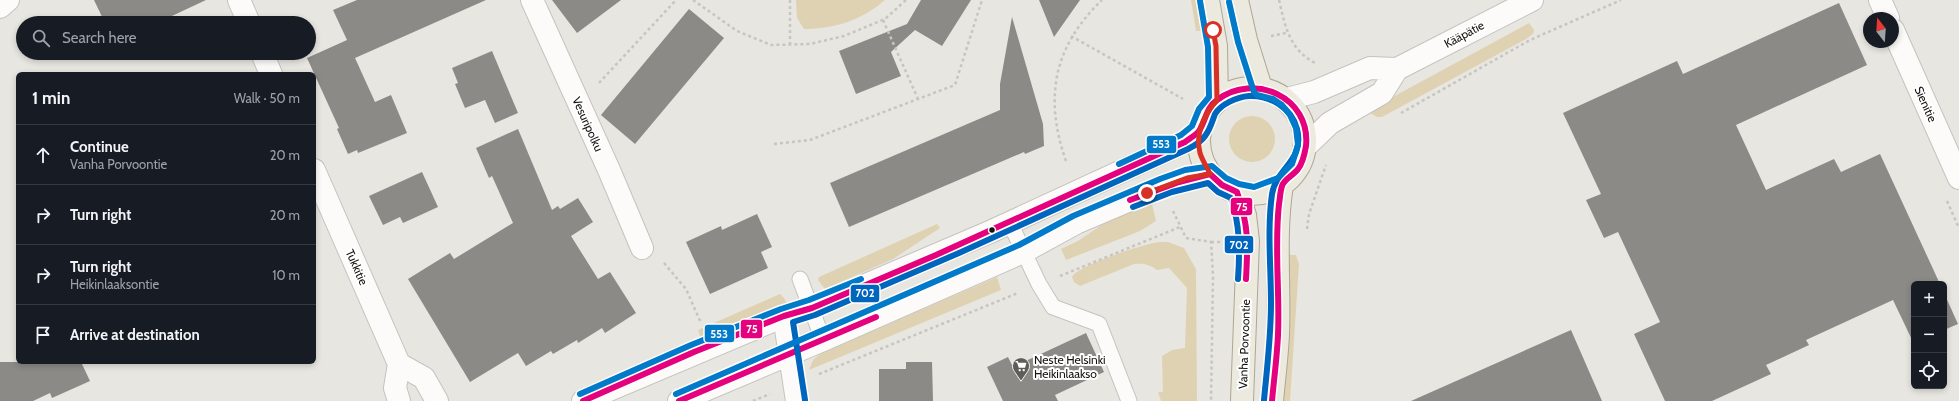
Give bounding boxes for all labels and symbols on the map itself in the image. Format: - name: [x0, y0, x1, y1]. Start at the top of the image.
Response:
- north arrow: [1863, 12, 1899, 48]
- street label: Kääpätie: [1441, 17, 1487, 51]
- route start: [1204, 21, 1222, 39]
- street label: Sienitie: [1911, 84, 1941, 124]
- street label: Vesuripolku: [569, 94, 607, 154]
- line badge: 553: [1146, 135, 1177, 154]
- text: 553: [1152, 137, 1170, 151]
- route end: [1138, 184, 1156, 202]
- line badge: 75: [1230, 197, 1253, 216]
- text: 75: [1236, 200, 1248, 214]
- unlabelled marker: [987, 225, 997, 235]
- line badge: 702: [1224, 235, 1254, 254]
- text: 702: [1229, 238, 1249, 252]
- street label: Tukkitie: [342, 247, 372, 287]
- line badge: 702: [850, 284, 880, 303]
- text: 702: [855, 286, 875, 300]
- street label: Vanha Porvoontie: [1235, 299, 1253, 389]
- line badge: 75: [740, 319, 763, 339]
- text: 75: [746, 322, 758, 336]
- line badge: 553: [704, 324, 735, 343]
- text: 553: [710, 327, 728, 341]
- place label: Neste Helsinki Heikinlaakso: [1034, 352, 1106, 381]
- supermarket icon: Neste Helsinki Heikinlaakso: [1011, 356, 1031, 381]

